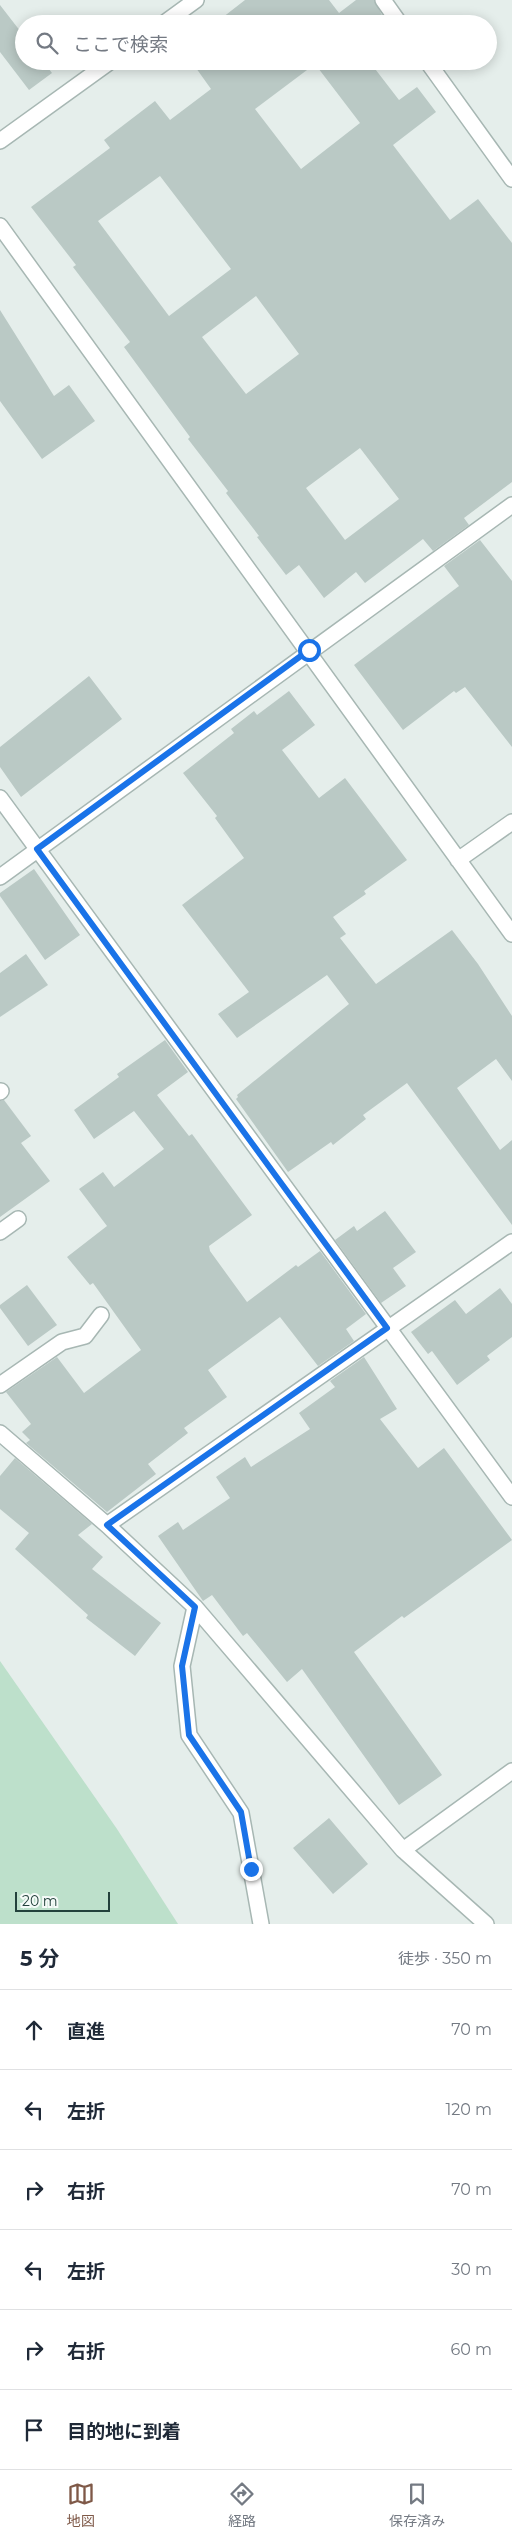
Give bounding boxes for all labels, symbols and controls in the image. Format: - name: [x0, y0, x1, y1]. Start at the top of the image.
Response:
- search box: [15, 15, 497, 70]
- icon: search: [33, 29, 61, 57]
- text: ここで検索: [73, 33, 168, 56]
- route start: [298, 639, 321, 662]
- route end: [240, 1858, 263, 1881]
- scale bar: [15, 1889, 110, 1912]
- text: 20 m: [22, 1892, 58, 1910]
- text: 5 分: [20, 1946, 59, 1971]
- text: 徒歩 · 350 m: [398, 1949, 492, 1968]
- icon: ahead: [20, 2016, 48, 2044]
- text: 直進: [67, 2020, 105, 2043]
- text: 70 m: [451, 2020, 492, 2039]
- icon: left: [20, 2096, 48, 2124]
- text: 左折: [67, 2100, 105, 2123]
- text: 120 m: [445, 2100, 492, 2119]
- icon: right: [20, 2176, 48, 2204]
- text: 右折: [67, 2180, 105, 2203]
- text: 70 m: [451, 2180, 492, 2199]
- icon: left: [20, 2256, 48, 2284]
- text: 左折: [67, 2260, 105, 2283]
- text: 30 m: [451, 2260, 492, 2279]
- icon: right: [20, 2336, 48, 2364]
- text: 右折: [67, 2340, 105, 2363]
- text: 60 m: [450, 2340, 492, 2359]
- icon: arrive: [20, 2416, 48, 2444]
- text: 目的地に到着: [67, 2420, 181, 2443]
- tab: 地図: [67, 2480, 95, 2530]
- tab: 経路: [228, 2480, 256, 2530]
- tab: 保存済み: [389, 2480, 445, 2530]

